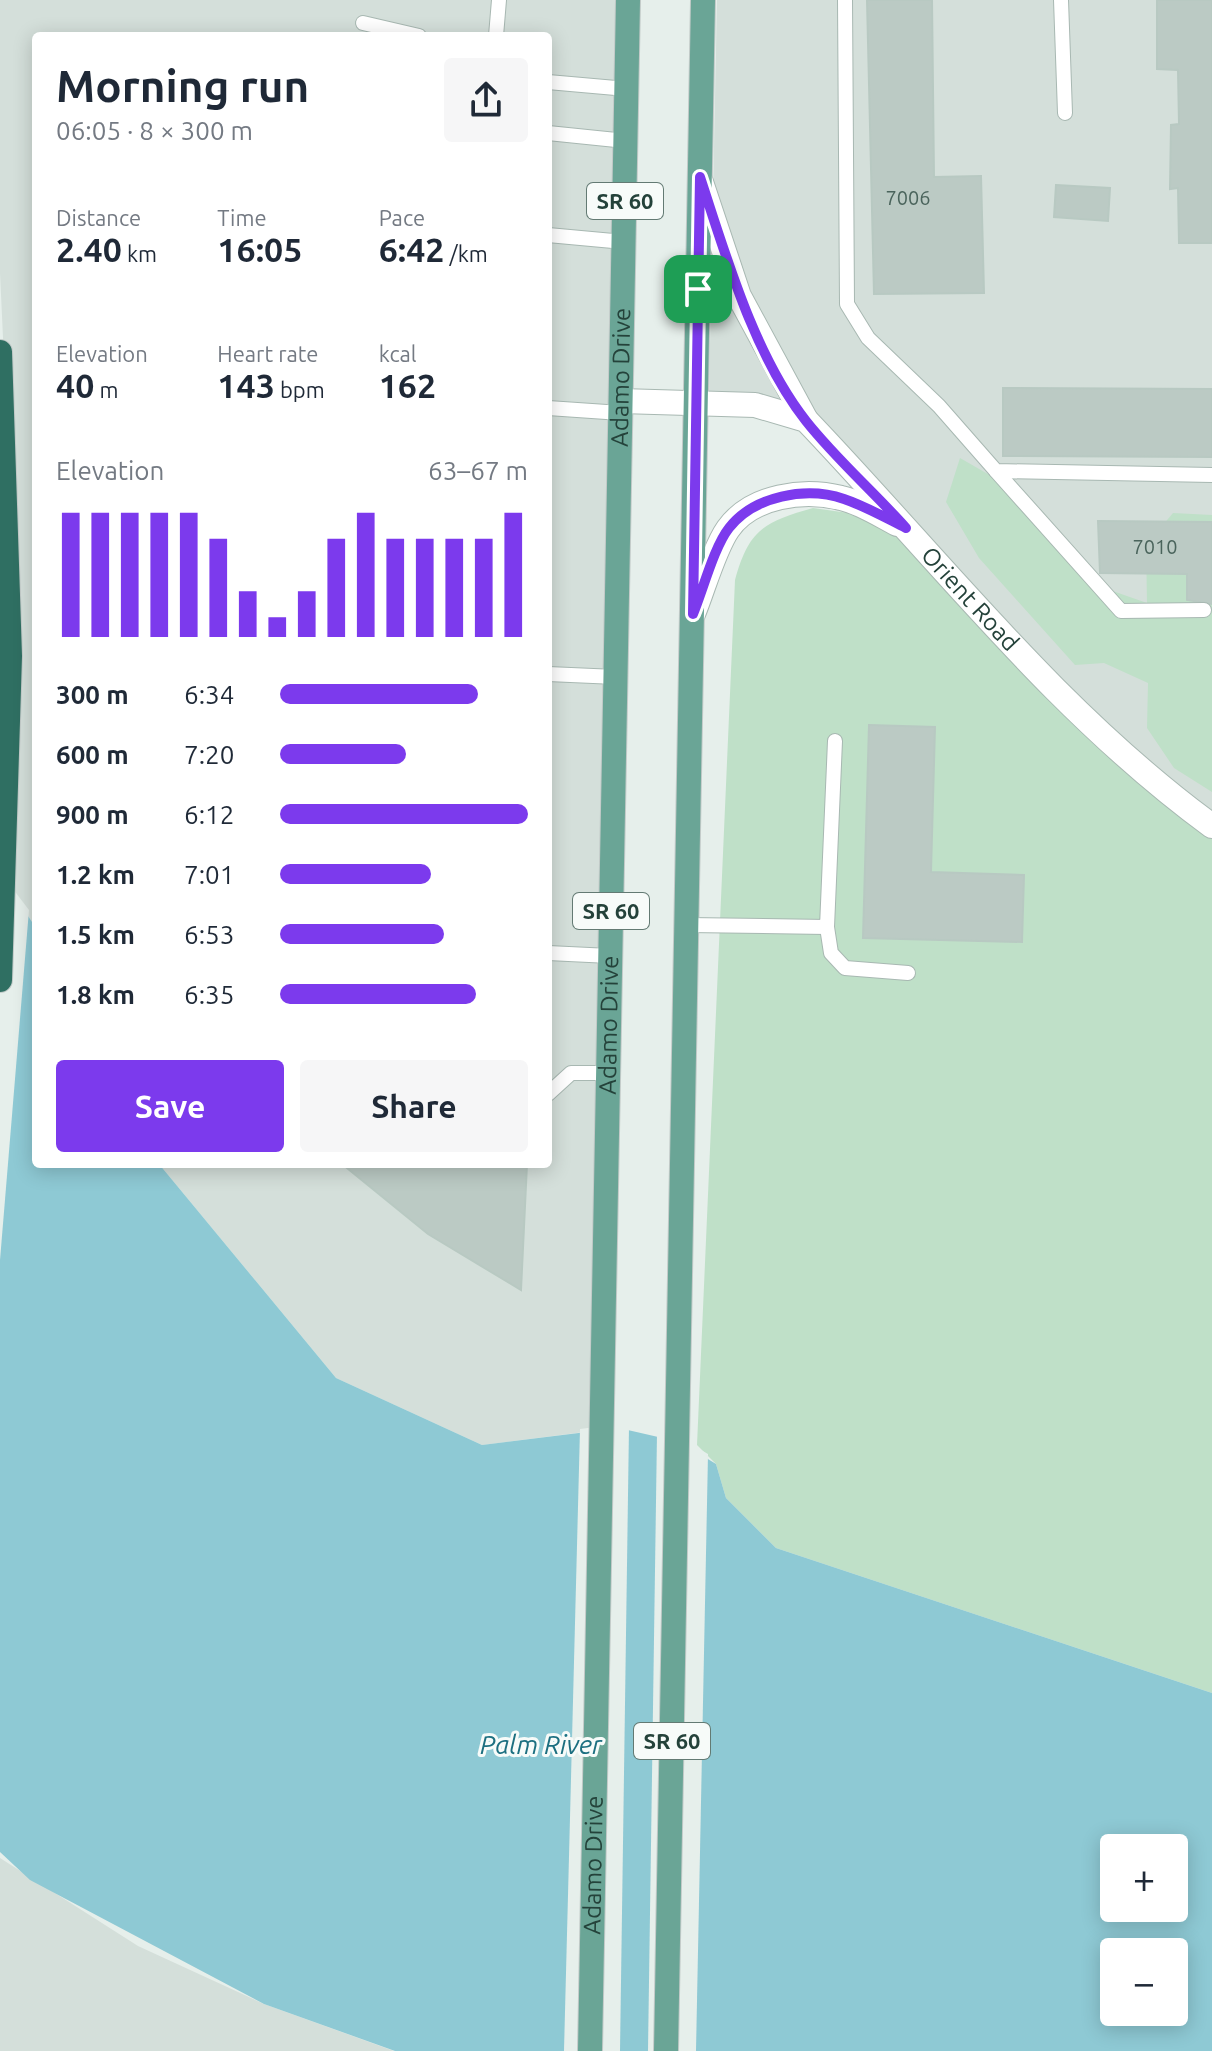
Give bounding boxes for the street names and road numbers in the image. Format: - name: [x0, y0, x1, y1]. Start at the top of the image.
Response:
- road number: SR 60: [587, 183, 663, 219]
- street label: Adamo Drive: [606, 308, 635, 447]
- street label: Orient Road: [916, 541, 1024, 656]
- road number: SR 60: [573, 893, 649, 929]
- street label: Adamo Drive: [594, 955, 623, 1095]
- road number: SR 60: [634, 1723, 710, 1759]
- street label: Adamo Drive: [578, 1795, 608, 1935]

